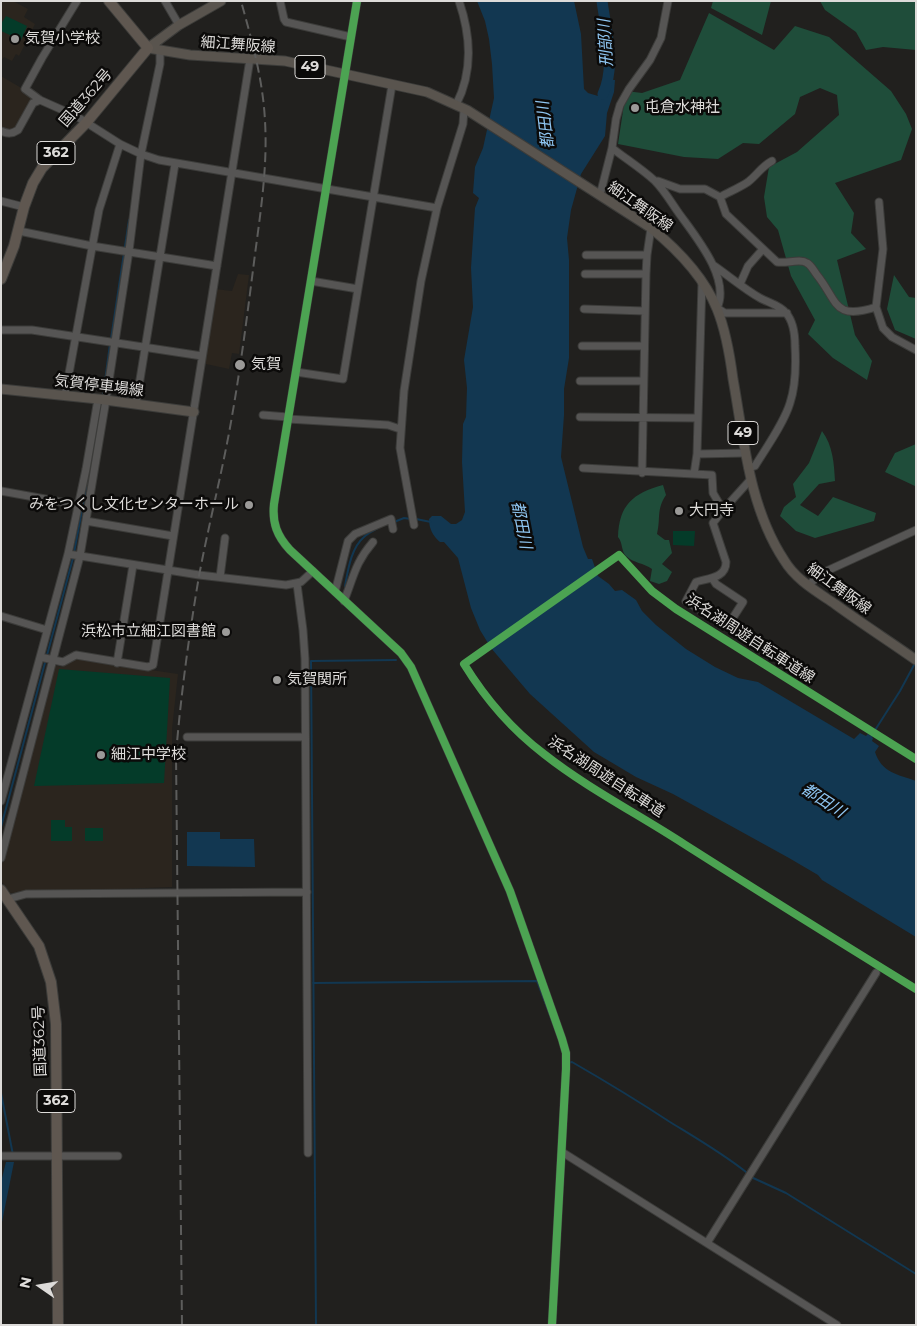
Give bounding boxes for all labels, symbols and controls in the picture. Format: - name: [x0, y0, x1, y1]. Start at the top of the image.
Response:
- water label: 刑部川: [595, 18, 617, 68]
- place label: 気賀小学校: [25, 30, 100, 48]
- marker: 気賀小学校: [9, 33, 21, 45]
- street label: 細江舞阪線: [200, 33, 276, 57]
- road number: 49: [295, 56, 325, 78]
- street label: 国道362号: [56, 65, 116, 131]
- place label: 屯倉水神社: [645, 99, 720, 117]
- water label: 都田川: [534, 100, 558, 150]
- marker: 屯倉水神社: [629, 102, 641, 114]
- road number: 362: [37, 142, 75, 164]
- street label: 細江舞阪線: [604, 178, 676, 236]
- place label: 気賀: [251, 356, 281, 374]
- marker: 気賀: [233, 358, 247, 372]
- street label: 気賀停車場線: [53, 372, 145, 400]
- road number: 49: [728, 422, 758, 444]
- place label: みをつくし文化センターホール: [29, 496, 239, 514]
- marker: みをつくし文化センターホール: [243, 499, 255, 511]
- water label: 都田川: [507, 500, 535, 550]
- place label: 大円寺: [689, 502, 734, 520]
- marker: 大円寺: [673, 505, 685, 517]
- street label: 細江舞阪線: [803, 560, 875, 618]
- street label: 浜名湖周遊自転車道線: [682, 591, 818, 687]
- place label: 浜松市立細江図書館: [81, 623, 216, 641]
- marker: 浜松市立細江図書館: [220, 626, 232, 638]
- place label: 気賀関所: [287, 671, 347, 689]
- marker: 気賀関所: [271, 674, 283, 686]
- street label: 浜名湖周遊自転車道: [544, 733, 668, 821]
- place label: 細江中学校: [111, 746, 186, 764]
- marker: 細江中学校: [95, 749, 107, 761]
- water label: 都田川: [798, 780, 848, 822]
- street label: 国道362号: [30, 1005, 50, 1077]
- road number: 362: [37, 1090, 75, 1112]
- north arrow: [15, 1261, 65, 1311]
- text: N: [15, 1275, 35, 1290]

